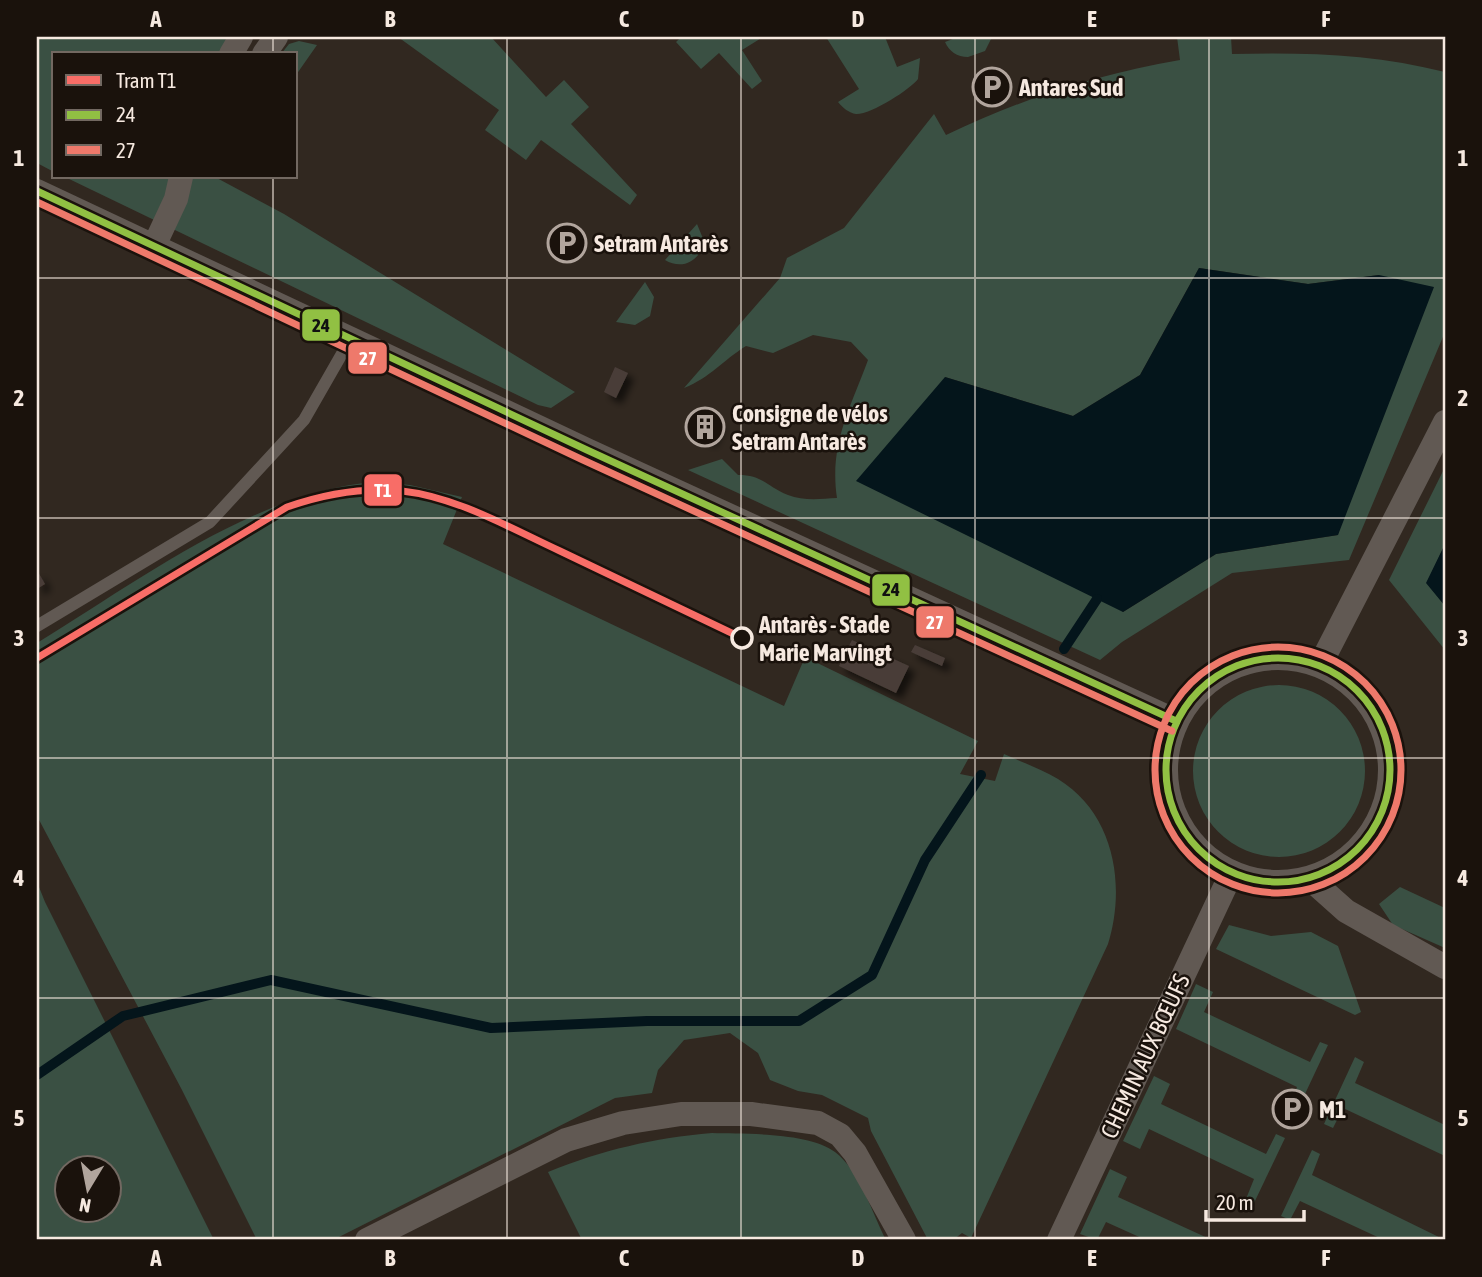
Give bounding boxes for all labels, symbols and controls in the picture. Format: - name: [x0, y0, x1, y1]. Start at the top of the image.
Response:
- text: A: [149, 6, 162, 32]
- text: B: [385, 6, 396, 32]
- text: C: [619, 6, 630, 32]
- text: D: [852, 6, 865, 32]
- text: E: [1087, 6, 1097, 32]
- text: F: [1321, 6, 1331, 32]
- legend: [52, 52, 298, 178]
- parking icon: Antares Sud: [971, 66, 1013, 108]
- text: Tram T1: [116, 68, 177, 92]
- place label: Antares Sud: [1018, 74, 1123, 101]
- text: 24: [116, 102, 136, 126]
- text: 27: [116, 138, 136, 162]
- text: 1: [14, 145, 25, 171]
- text: 1: [1458, 145, 1469, 171]
- parking icon: Setram Antarès: [546, 222, 588, 264]
- place label: Setram Antarès: [594, 230, 729, 257]
- line badge: 24: [301, 308, 341, 342]
- text: 24: [312, 314, 330, 336]
- line badge: 27: [347, 341, 388, 375]
- text: 27: [359, 347, 377, 369]
- text: 2: [14, 385, 24, 411]
- text: 2: [1458, 385, 1468, 411]
- place label: Consigne de vélos Setram Antarès: [732, 400, 888, 455]
- building icon: Consigne de vélos Setram Antarès: [684, 406, 726, 448]
- line badge: T1: [363, 473, 403, 507]
- text: T1: [374, 479, 392, 501]
- line badge: 24: [871, 573, 911, 607]
- text: 24: [882, 578, 900, 600]
- line badge: 27: [915, 605, 955, 639]
- place label: Antarès - Stade Marie Marvingt: [758, 611, 892, 666]
- text: 27: [926, 611, 944, 633]
- text: 3: [14, 625, 24, 651]
- text: 3: [1458, 625, 1468, 651]
- marker: Antarès - Stade Marie Marvingt: [731, 627, 753, 649]
- text: 4: [13, 865, 25, 891]
- text: 4: [1457, 865, 1469, 891]
- street label: CHEMIN AUX BŒUFS: [1095, 969, 1195, 1143]
- parking icon: M1: [1271, 1088, 1313, 1130]
- place label: M1: [1319, 1096, 1346, 1123]
- text: 5: [14, 1105, 25, 1131]
- text: 5: [1458, 1105, 1469, 1131]
- north arrow: [52, 1154, 122, 1224]
- scale bar: [1206, 1179, 1304, 1223]
- text: 20 m: [1216, 1190, 1254, 1214]
- text: N: [78, 1194, 92, 1218]
- text: A: [149, 1245, 162, 1271]
- text: B: [385, 1245, 396, 1271]
- text: C: [619, 1245, 630, 1271]
- text: D: [852, 1245, 865, 1271]
- text: E: [1087, 1245, 1097, 1271]
- text: F: [1321, 1245, 1331, 1271]

